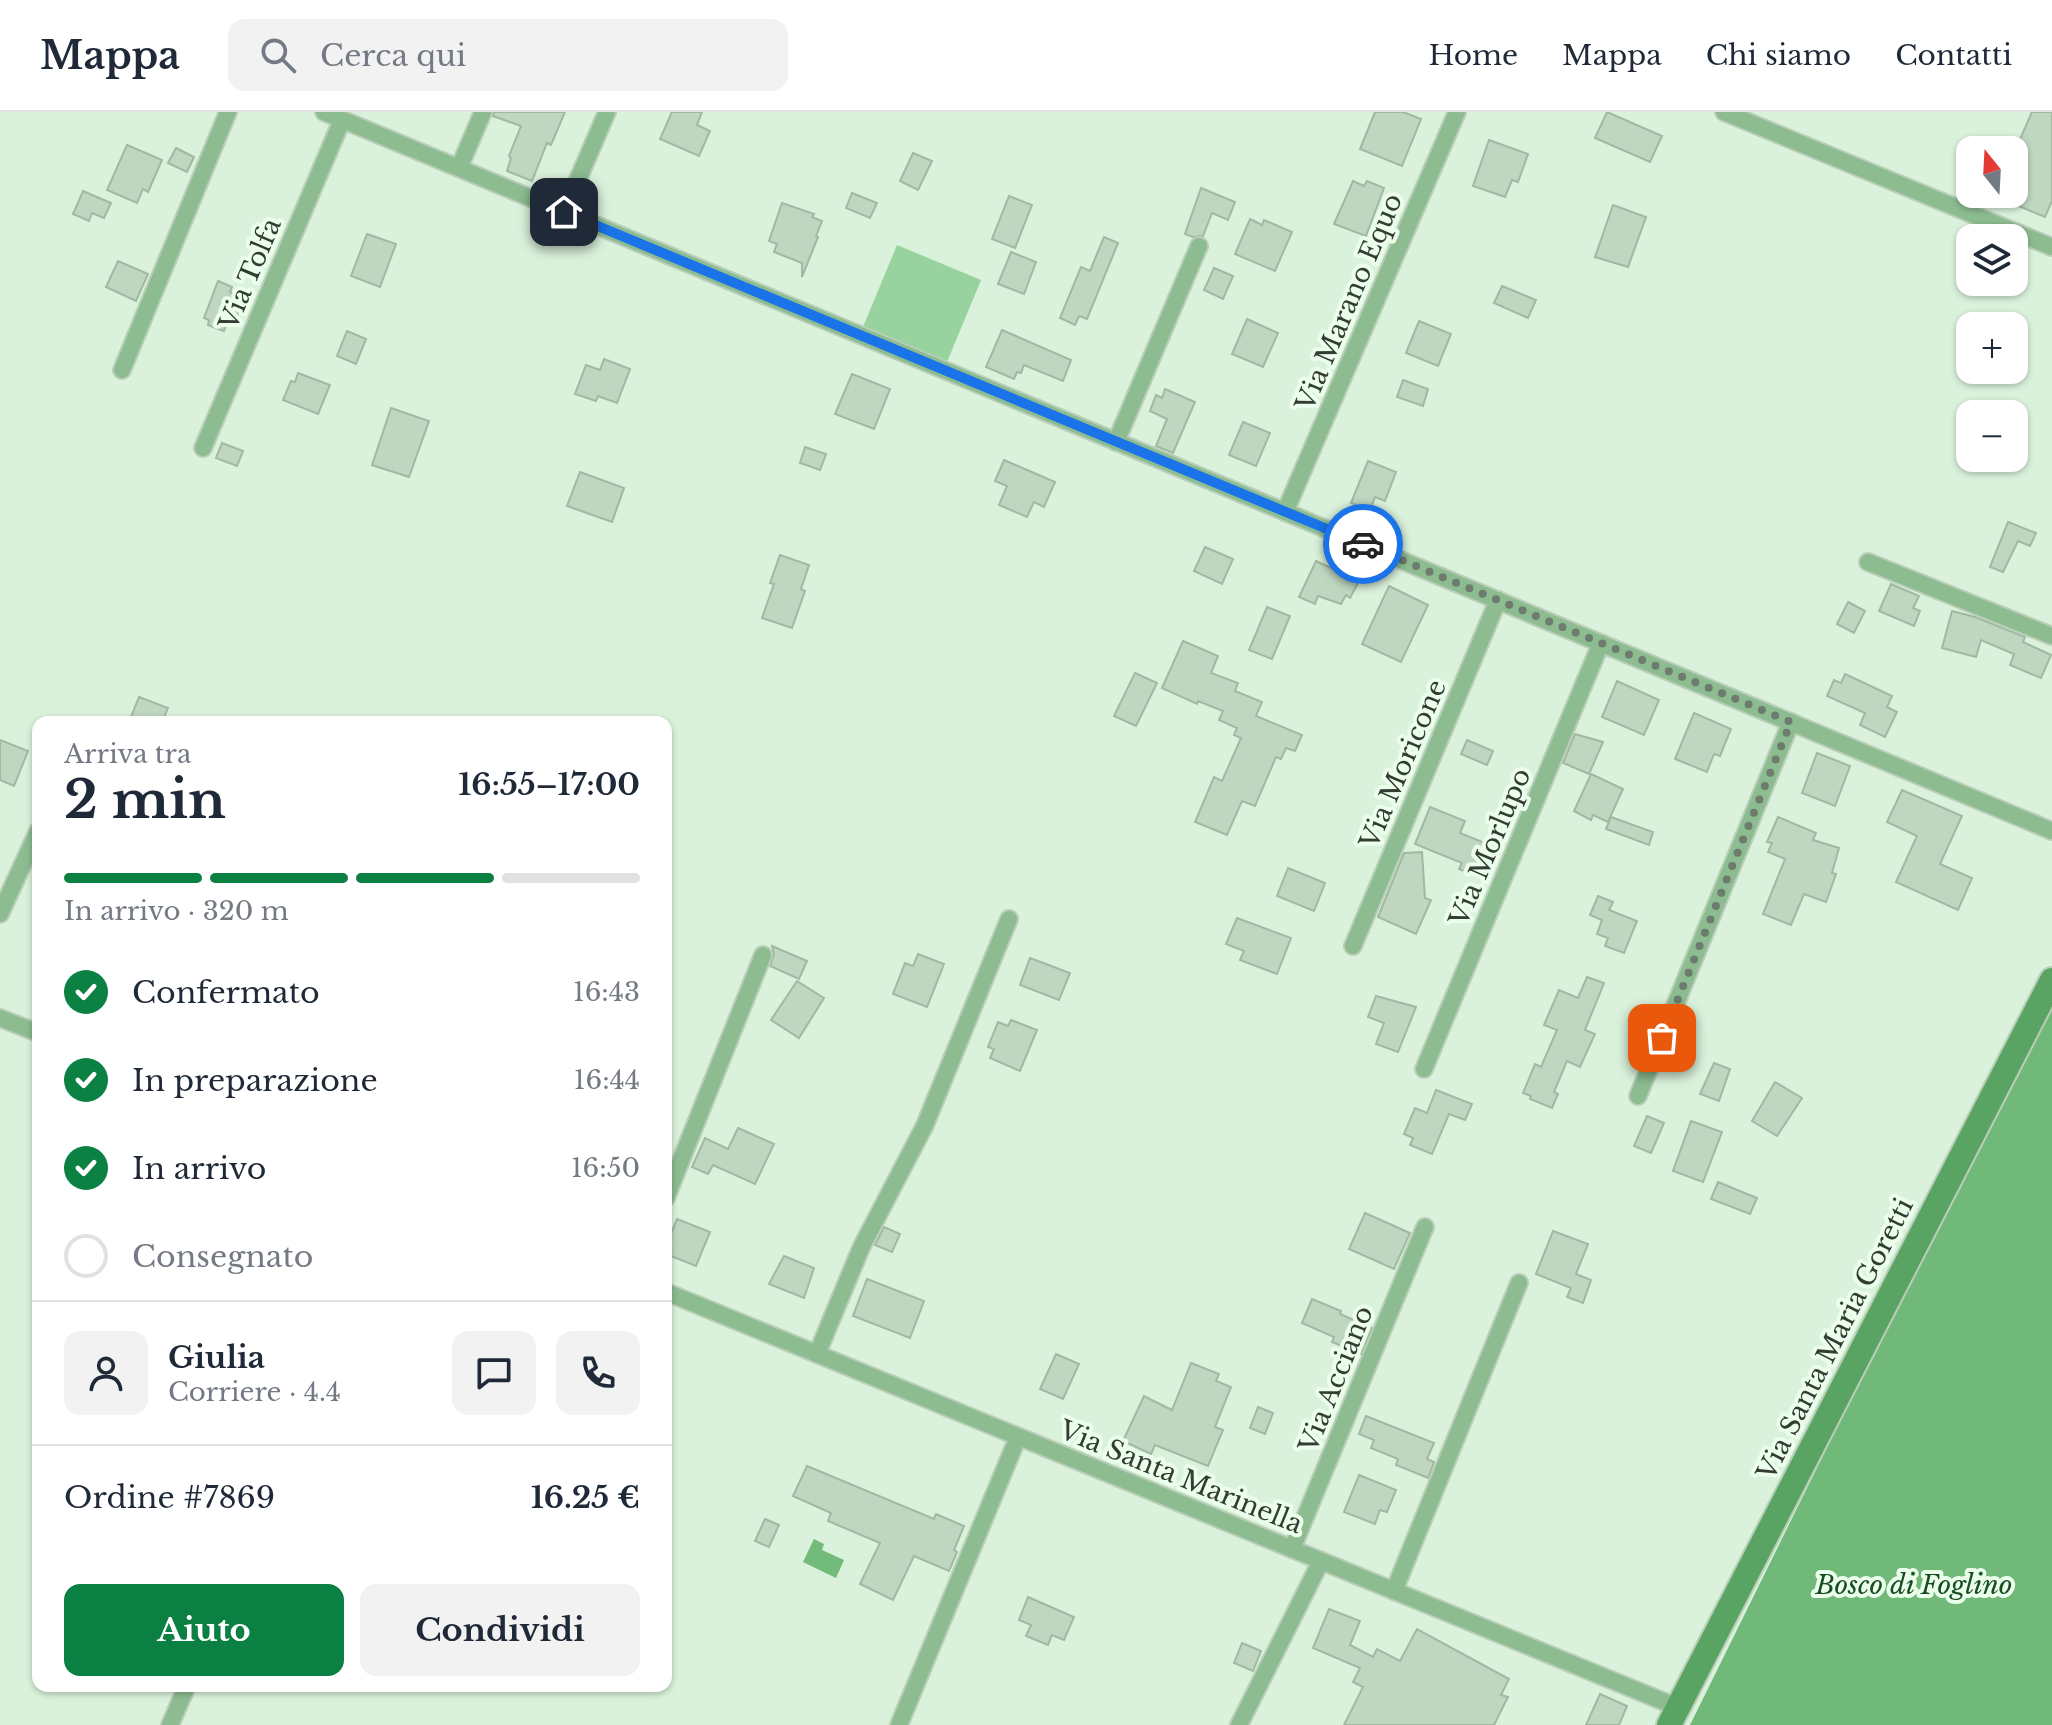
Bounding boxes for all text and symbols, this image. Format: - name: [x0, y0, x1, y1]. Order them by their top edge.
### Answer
- search box: [228, 19, 788, 91]
- text: Mappa: [40, 32, 180, 79]
- icon: search: [256, 33, 300, 77]
- text: Cerca qui: [320, 37, 466, 74]
- text: Home: [1429, 38, 1518, 73]
- text: Mappa: [1562, 38, 1662, 73]
- text: Chi siamo: [1706, 38, 1851, 73]
- text: Contatti: [1895, 38, 2012, 73]
- north arrow: [1956, 136, 2028, 208]
- map controls: [1956, 136, 2028, 472]
- pin: [530, 178, 598, 246]
- street label: Via Marano Equo: [1288, 189, 1409, 416]
- icon: home: [542, 190, 586, 234]
- street label: Via Tolfa: [212, 213, 288, 336]
- button: layers: [1956, 224, 2028, 296]
- button: +: [1956, 312, 2028, 384]
- button: −: [1956, 400, 2028, 472]
- courier: [1323, 504, 1403, 584]
- icon: car: [1341, 522, 1385, 566]
- street label: Via Moricone: [1353, 675, 1453, 854]
- text: Arriva tra: [64, 738, 191, 770]
- street label: Via Morlupo: [1442, 763, 1538, 932]
- text: 16:55–17:00: [458, 766, 640, 803]
- text: 2 min: [64, 768, 226, 832]
- text: In arrivo · 320 m: [64, 895, 289, 927]
- icon: check: [64, 970, 108, 1014]
- text: Confermato: [132, 974, 320, 1011]
- text: 16:43: [573, 976, 640, 1008]
- pin: [1628, 1004, 1696, 1072]
- icon: bag: [1640, 1016, 1684, 1060]
- icon: check: [64, 1058, 108, 1102]
- text: In preparazione: [132, 1062, 378, 1099]
- text: 16:44: [574, 1064, 640, 1096]
- icon: check: [64, 1146, 108, 1190]
- text: In arrivo: [132, 1150, 266, 1187]
- text: 16:50: [571, 1152, 640, 1184]
- street label: Via Santa Maria Goretti: [1749, 1193, 1920, 1486]
- text: Consegnato: [132, 1238, 313, 1275]
- street label: Via Acciano: [1292, 1301, 1380, 1458]
- button: person: [64, 1331, 148, 1415]
- button: chat: [452, 1331, 536, 1415]
- button: phone: [556, 1331, 640, 1415]
- text: Giulia: [168, 1339, 265, 1376]
- text: Corriere · 4.4: [168, 1376, 341, 1408]
- street label: Via Santa Marinella: [1054, 1413, 1308, 1541]
- text: Ordine #7869: [64, 1479, 275, 1516]
- text: 16.25 €: [531, 1479, 640, 1516]
- park label: Bosco di Foglino: [1815, 1569, 2012, 1601]
- button: Aiuto: [64, 1584, 344, 1676]
- button: Condividi: [360, 1584, 640, 1676]

